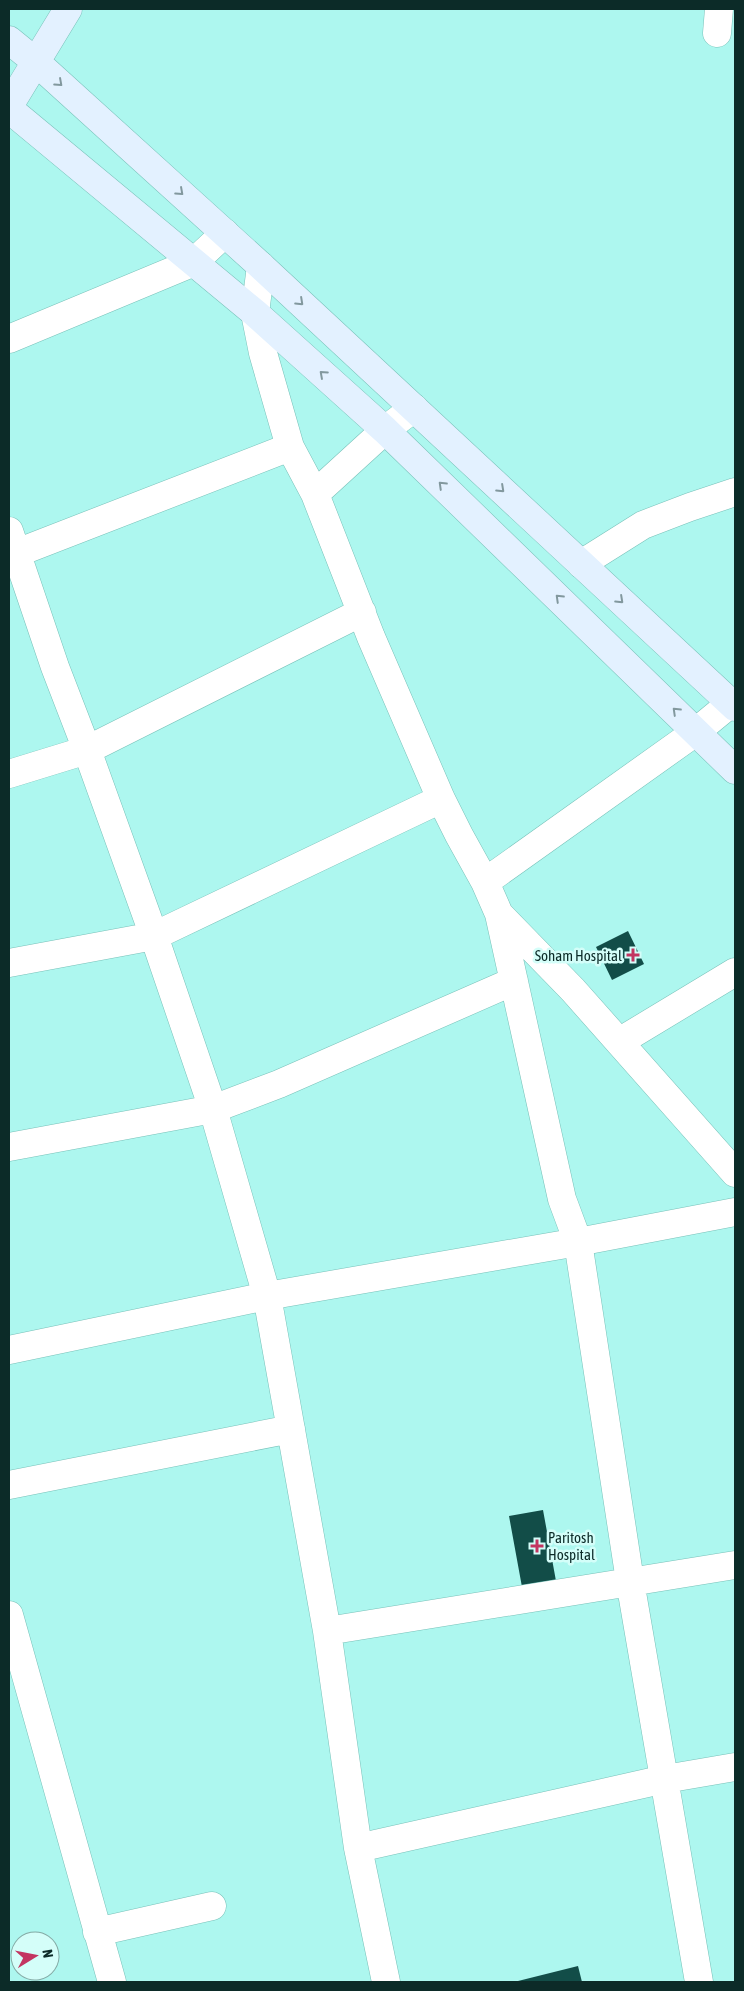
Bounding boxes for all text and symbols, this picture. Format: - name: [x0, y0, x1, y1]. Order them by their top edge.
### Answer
- one-way arrow: [54, 77, 63, 86]
- one-way arrow: [174, 186, 183, 195]
- one-way arrow: [294, 296, 303, 305]
- one-way arrow: [319, 371, 328, 380]
- one-way arrow: [439, 482, 448, 491]
- one-way arrow: [495, 483, 504, 492]
- one-way arrow: [614, 594, 623, 603]
- one-way arrow: [556, 595, 565, 604]
- one-way arrow: [673, 708, 682, 717]
- place label: Soham Hospital: [535, 947, 622, 964]
- marker: Soham Hospital: [626, 948, 640, 962]
- place label: Paritosh Hospital: [548, 1529, 595, 1563]
- marker: Paritosh Hospital: [530, 1539, 544, 1553]
- north arrow: [10, 1931, 60, 1981]
- text: N: [39, 1948, 56, 1959]

